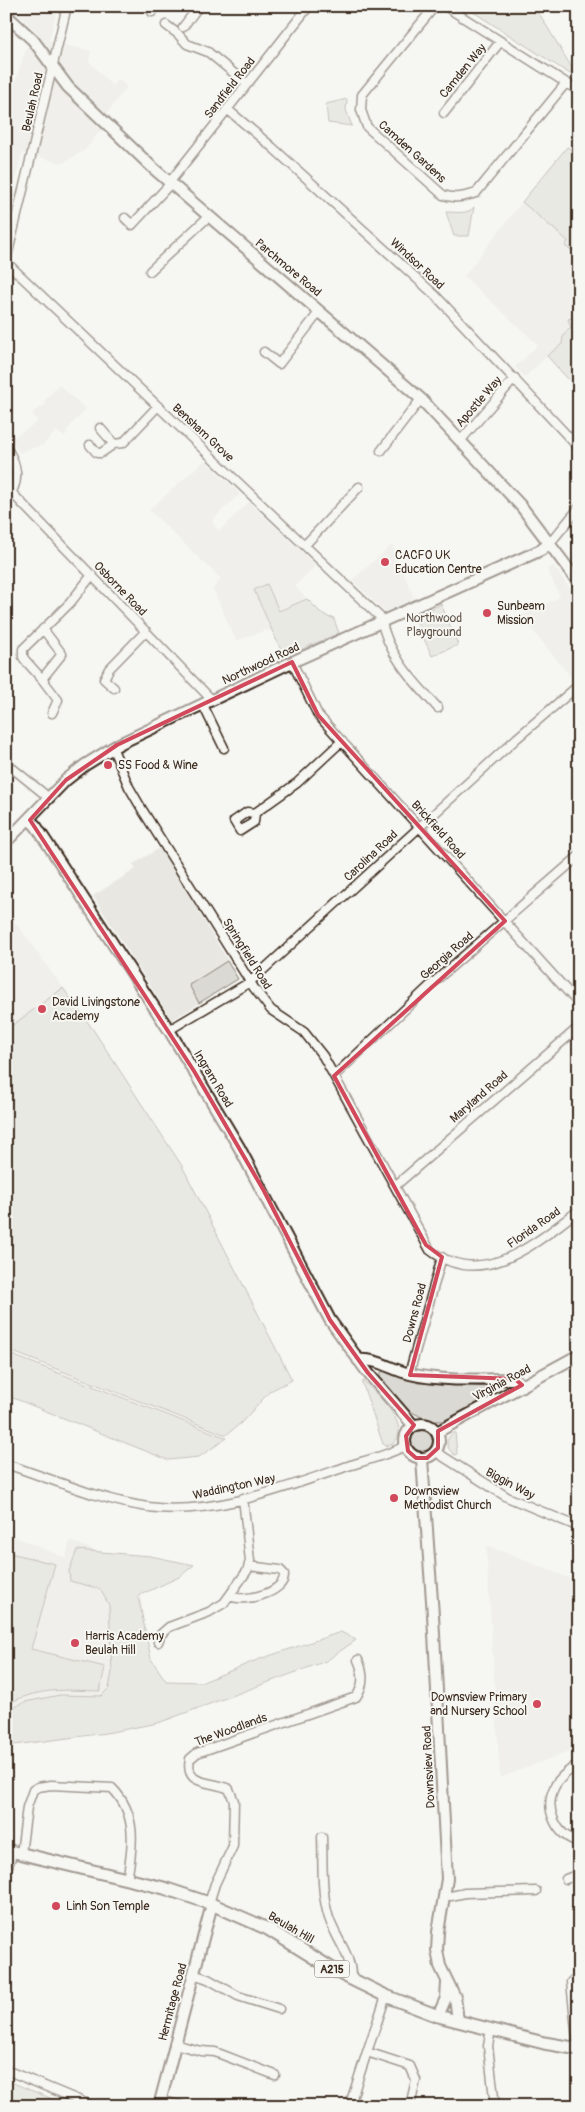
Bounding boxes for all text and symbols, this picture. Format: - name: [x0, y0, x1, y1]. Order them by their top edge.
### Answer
- street label: Camden Way: [437, 41, 489, 101]
- street label: Sandfield Road: [201, 54, 259, 122]
- street label: Beulah Road: [19, 71, 47, 133]
- street label: Camden Gardens: [375, 118, 449, 187]
- street label: Windsor Road: [387, 235, 447, 293]
- street label: Parchmore Road: [252, 236, 324, 300]
- street label: Apostle Way: [453, 374, 505, 430]
- street label: Bensham Grove: [169, 401, 237, 465]
- place label: CACFO UK Education Centre: [395, 548, 482, 577]
- marker: CACFO UK Education Centre: [379, 556, 391, 568]
- street label: Osborne Road: [90, 559, 150, 619]
- place label: Sunbeam Mission: [497, 599, 545, 628]
- marker: Sunbeam Mission: [481, 607, 493, 619]
- park label: Northwood Playground: [406, 611, 462, 640]
- street label: Northwood Road: [220, 639, 302, 688]
- place label: SS Food & Wine: [118, 758, 198, 773]
- marker: SS Food & Wine: [102, 759, 114, 771]
- street label: Brickfield Road: [408, 798, 468, 862]
- street label: Carolina Road: [341, 827, 401, 885]
- street label: Springfield Road: [219, 916, 275, 992]
- street label: Georgia Road: [417, 929, 477, 983]
- place label: David Livingstone Academy: [52, 995, 140, 1024]
- marker: David Livingstone Academy: [36, 1003, 48, 1015]
- street label: Ingram Road: [190, 1048, 236, 1110]
- street label: Maryland Road: [447, 1068, 511, 1126]
- street label: Florida Road: [504, 1204, 564, 1252]
- street label: Downs Road: [400, 1281, 430, 1345]
- street label: Virginia Road: [470, 1361, 534, 1405]
- street label: Biggin Way: [483, 1465, 537, 1503]
- street label: Waddington Way: [191, 1471, 277, 1503]
- place label: Downsview Methodist Church: [404, 1484, 492, 1513]
- marker: Downsview Methodist Church: [388, 1492, 400, 1504]
- place label: Harris Academy Beulah Hill: [85, 1629, 164, 1658]
- marker: Harris Academy Beulah Hill: [69, 1637, 81, 1649]
- place label: Downsview Primary and Nursery School: [430, 1690, 527, 1719]
- marker: Downsview Primary and Nursery School: [531, 1698, 543, 1710]
- street label: The Woodlands: [193, 1710, 270, 1750]
- street label: Downsview Road: [419, 1725, 439, 1809]
- place label: Linh Son Temple: [66, 1899, 149, 1914]
- marker: Linh Son Temple: [50, 1900, 62, 1912]
- street label: Beulah Hill: [265, 1909, 317, 1947]
- road number: A215: [314, 1960, 350, 1978]
- street label: Hermitage Road: [155, 1961, 191, 2043]

